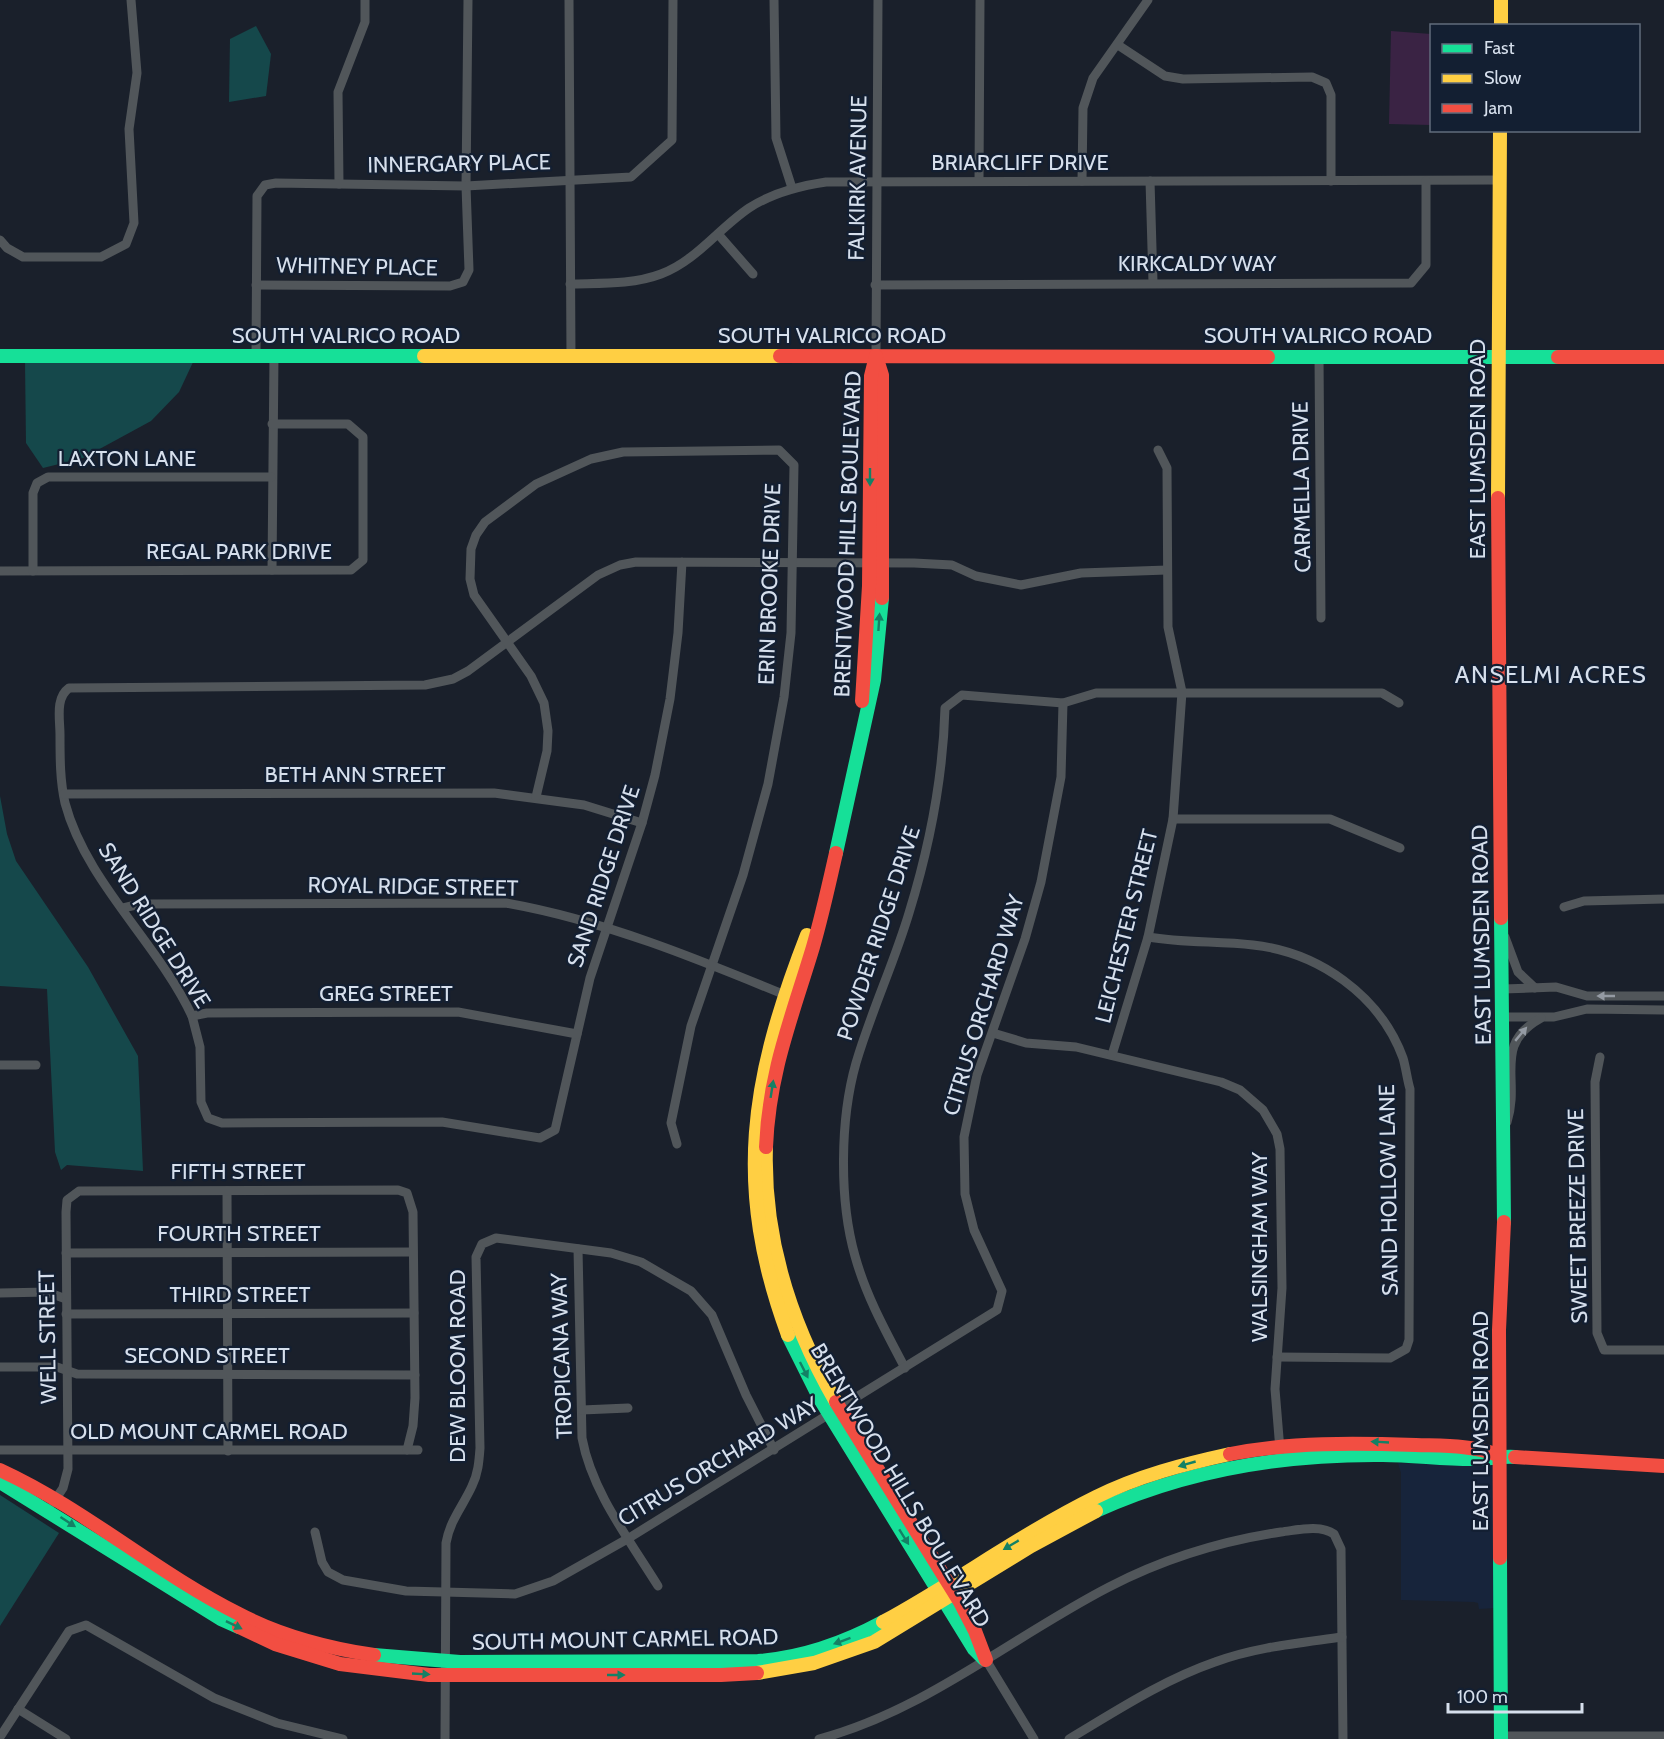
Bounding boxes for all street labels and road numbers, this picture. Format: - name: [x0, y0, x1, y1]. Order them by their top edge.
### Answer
- street label: FALKIRK AVENUE: [843, 95, 872, 261]
- street label: INNERGARY PLACE: [367, 148, 551, 179]
- street label: BRIARCLIFF DRIVE: [931, 149, 1109, 176]
- street label: KIRKCALDY WAY: [1118, 250, 1277, 277]
- street label: WHITNEY PLACE: [276, 252, 438, 281]
- street label: SOUTH VALRICO ROAD: [232, 322, 460, 349]
- street label: SOUTH VALRICO ROAD: [718, 322, 946, 349]
- street label: SOUTH VALRICO ROAD: [1204, 322, 1432, 349]
- street label: EAST LUMSDEN ROAD: [1464, 339, 1491, 559]
- street label: BRENTWOOD HILLS BOULEVARD: [828, 370, 867, 698]
- street label: CARMELLA DRIVE: [1287, 401, 1316, 573]
- street label: LAXTON LANE: [58, 445, 196, 472]
- street label: ERIN BROOKE DRIVE: [752, 483, 787, 685]
- street label: REGAL PARK DRIVE: [146, 538, 332, 565]
- street label: BETH ANN STREET: [265, 761, 446, 788]
- street label: SAND RIDGE DRIVE: [561, 782, 646, 971]
- street label: POWDER RIDGE DRIVE: [831, 823, 926, 1044]
- street label: EAST LUMSDEN ROAD: [1466, 825, 1497, 1045]
- street label: LEICHESTER STREET: [1089, 826, 1164, 1026]
- street label: SAND RIDGE DRIVE: [93, 838, 216, 1013]
- street label: ROYAL RIDGE STREET: [307, 871, 519, 902]
- street label: CITRUS ORCHARD WAY: [937, 891, 1030, 1119]
- street label: GREG STREET: [319, 980, 453, 1007]
- street label: SAND HOLLOW LANE: [1373, 1084, 1404, 1296]
- street label: SWEET BREEZE DRIVE: [1562, 1108, 1593, 1324]
- street label: WALSINGHAM WAY: [1246, 1152, 1273, 1342]
- street label: FIFTH STREET: [171, 1158, 306, 1185]
- street label: FOURTH STREET: [157, 1220, 321, 1247]
- street label: DEW BLOOM ROAD: [444, 1269, 471, 1463]
- street label: WELL STREET: [33, 1270, 62, 1404]
- street label: TROPICANA WAY: [545, 1272, 578, 1439]
- street label: THIRD STREET: [169, 1281, 311, 1308]
- street label: EAST LUMSDEN ROAD: [1467, 1311, 1494, 1531]
- street label: BRENTWOOD HILLS BOULEVARD: [805, 1338, 996, 1632]
- street label: SECOND STREET: [124, 1342, 290, 1369]
- street label: CITRUS ORCHARD WAY: [613, 1390, 824, 1532]
- street label: OLD MOUNT CARMEL ROAD: [70, 1418, 348, 1445]
- street label: SOUTH MOUNT CARMEL ROAD: [472, 1623, 778, 1656]

